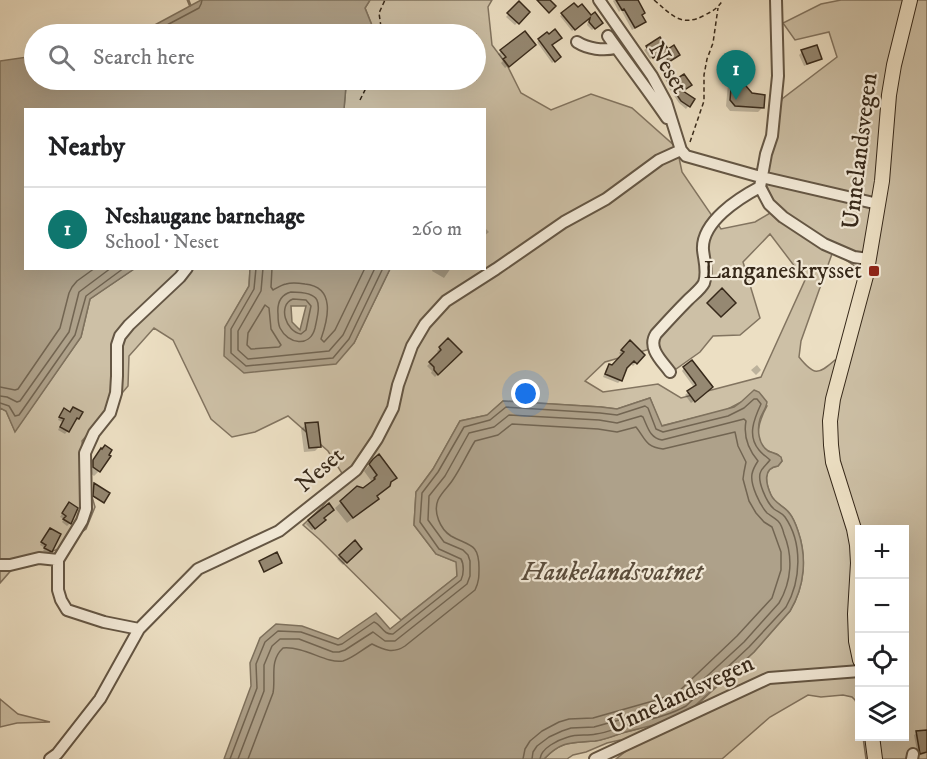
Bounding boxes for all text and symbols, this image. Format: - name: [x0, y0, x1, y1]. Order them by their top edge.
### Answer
- search box: [24, 24, 486, 90]
- street label: Neset: [641, 37, 695, 100]
- icon: search: [45, 41, 78, 74]
- text: Search here: [93, 44, 195, 71]
- pin: 1: [716, 51, 756, 100]
- street label: Unnelandsvegen: [836, 71, 885, 231]
- text: Nearby: [48, 131, 125, 164]
- text: Neshaugane barnehage: [105, 203, 305, 230]
- text: 1: [64, 217, 71, 242]
- text: 260 m: [412, 217, 462, 242]
- text: School · Neset: [105, 230, 219, 255]
- place label: Langaneskrysset: [704, 256, 862, 286]
- marker: Langaneskrysset: [867, 264, 881, 278]
- your location: [511, 379, 540, 408]
- street label: Neset: [289, 440, 351, 499]
- map controls: [855, 525, 909, 741]
- button: +: [855, 525, 909, 579]
- water label: Haukelandsvatnet: [520, 556, 705, 589]
- button: −: [855, 579, 909, 633]
- button: locate: [855, 633, 909, 687]
- street label: Unnelandsvegen: [603, 648, 759, 742]
- button: layers: [855, 687, 909, 741]

